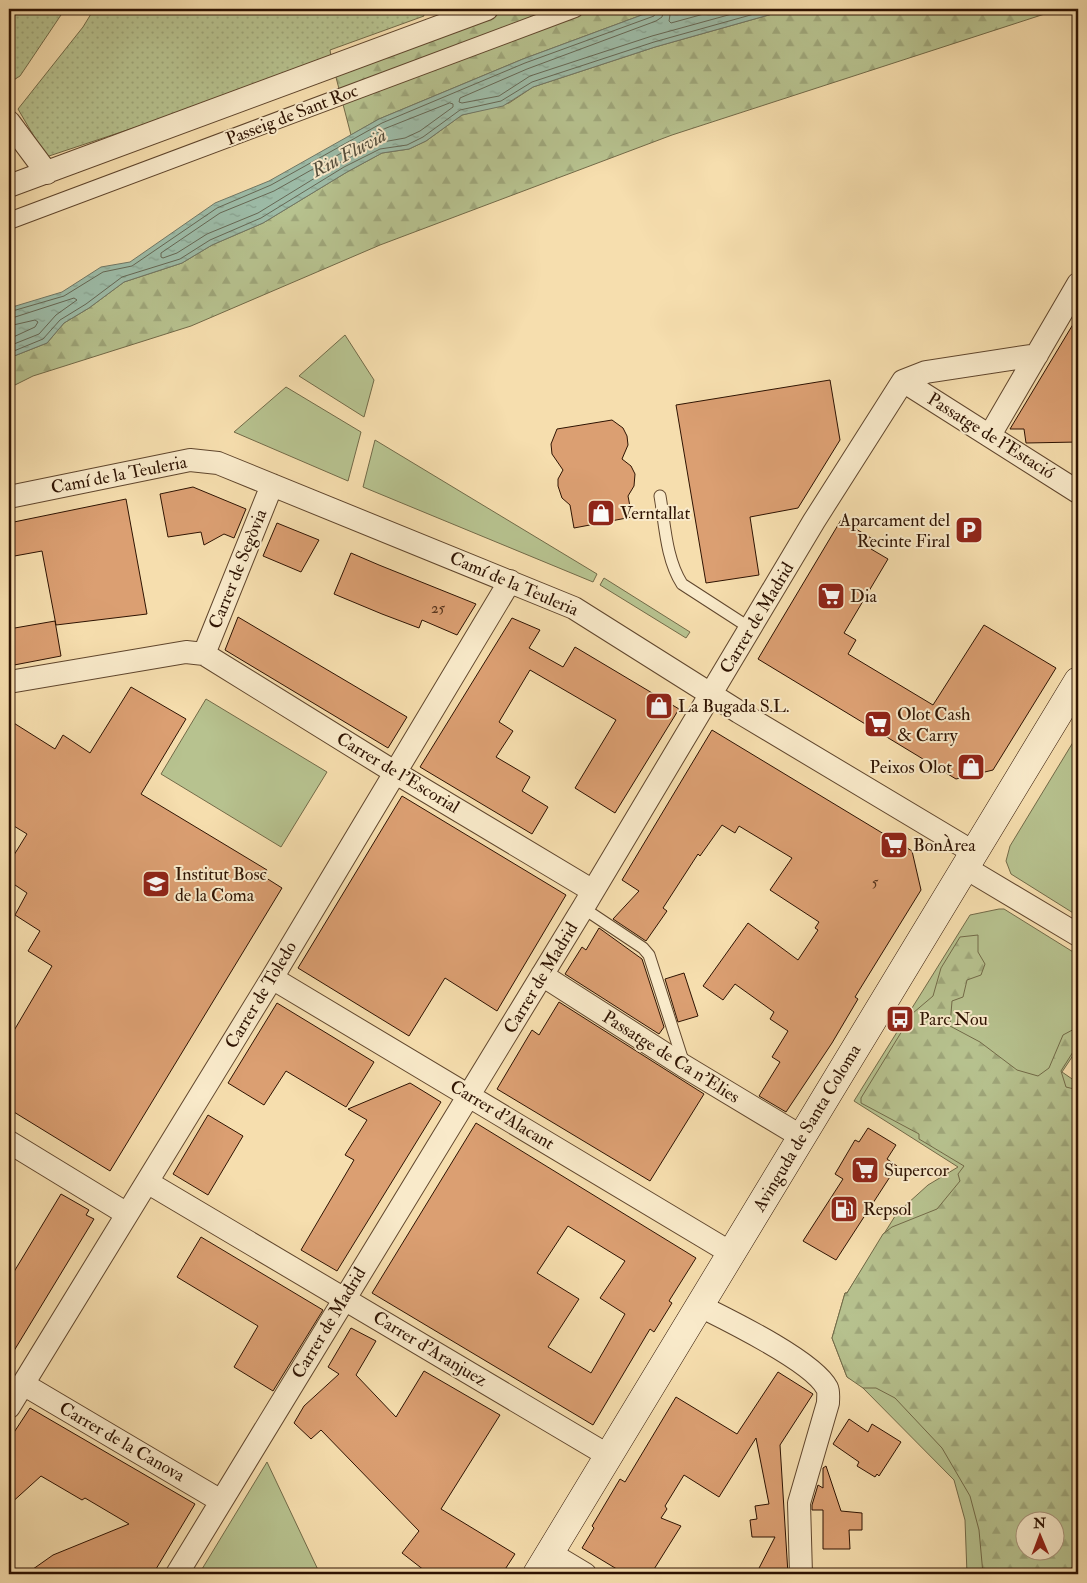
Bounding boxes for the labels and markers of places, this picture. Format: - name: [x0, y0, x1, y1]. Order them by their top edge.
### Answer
- shop icon: Verntallat: [586, 498, 616, 528]
- place label: Verntallat: [620, 502, 691, 525]
- place label: Aparcament del Recinte Firal: [839, 509, 950, 553]
- parking icon: Aparcament del Recinte Firal: [954, 515, 984, 545]
- supermarket icon: Dia: [816, 581, 846, 611]
- place label: Dia: [850, 585, 877, 608]
- shop icon: La Bugada S.L.: [644, 691, 674, 721]
- place label: La Bugada S.L.: [678, 695, 790, 718]
- place label: Olot Cash & Carry: [897, 703, 971, 747]
- supermarket icon: Olot Cash & Carry: [863, 709, 893, 739]
- shop icon: Peixos Olot: [956, 752, 986, 782]
- place label: Peixos Olot: [870, 756, 952, 779]
- supermarket icon: BonÀrea: [879, 830, 909, 860]
- place label: BonÀrea: [913, 834, 976, 857]
- place label: Institut Bosc de la Coma: [175, 863, 267, 907]
- school or university icon: Institut Bosc de la Coma: [141, 869, 171, 899]
- bus stop icon: Parc Nou: [885, 1004, 915, 1034]
- place label: Parc Nou: [919, 1008, 988, 1031]
- supermarket icon: Supercor: [850, 1155, 880, 1185]
- place label: Supercor: [884, 1159, 949, 1182]
- fuel station icon: Repsol: [829, 1194, 859, 1224]
- place label: Repsol: [863, 1198, 912, 1221]

